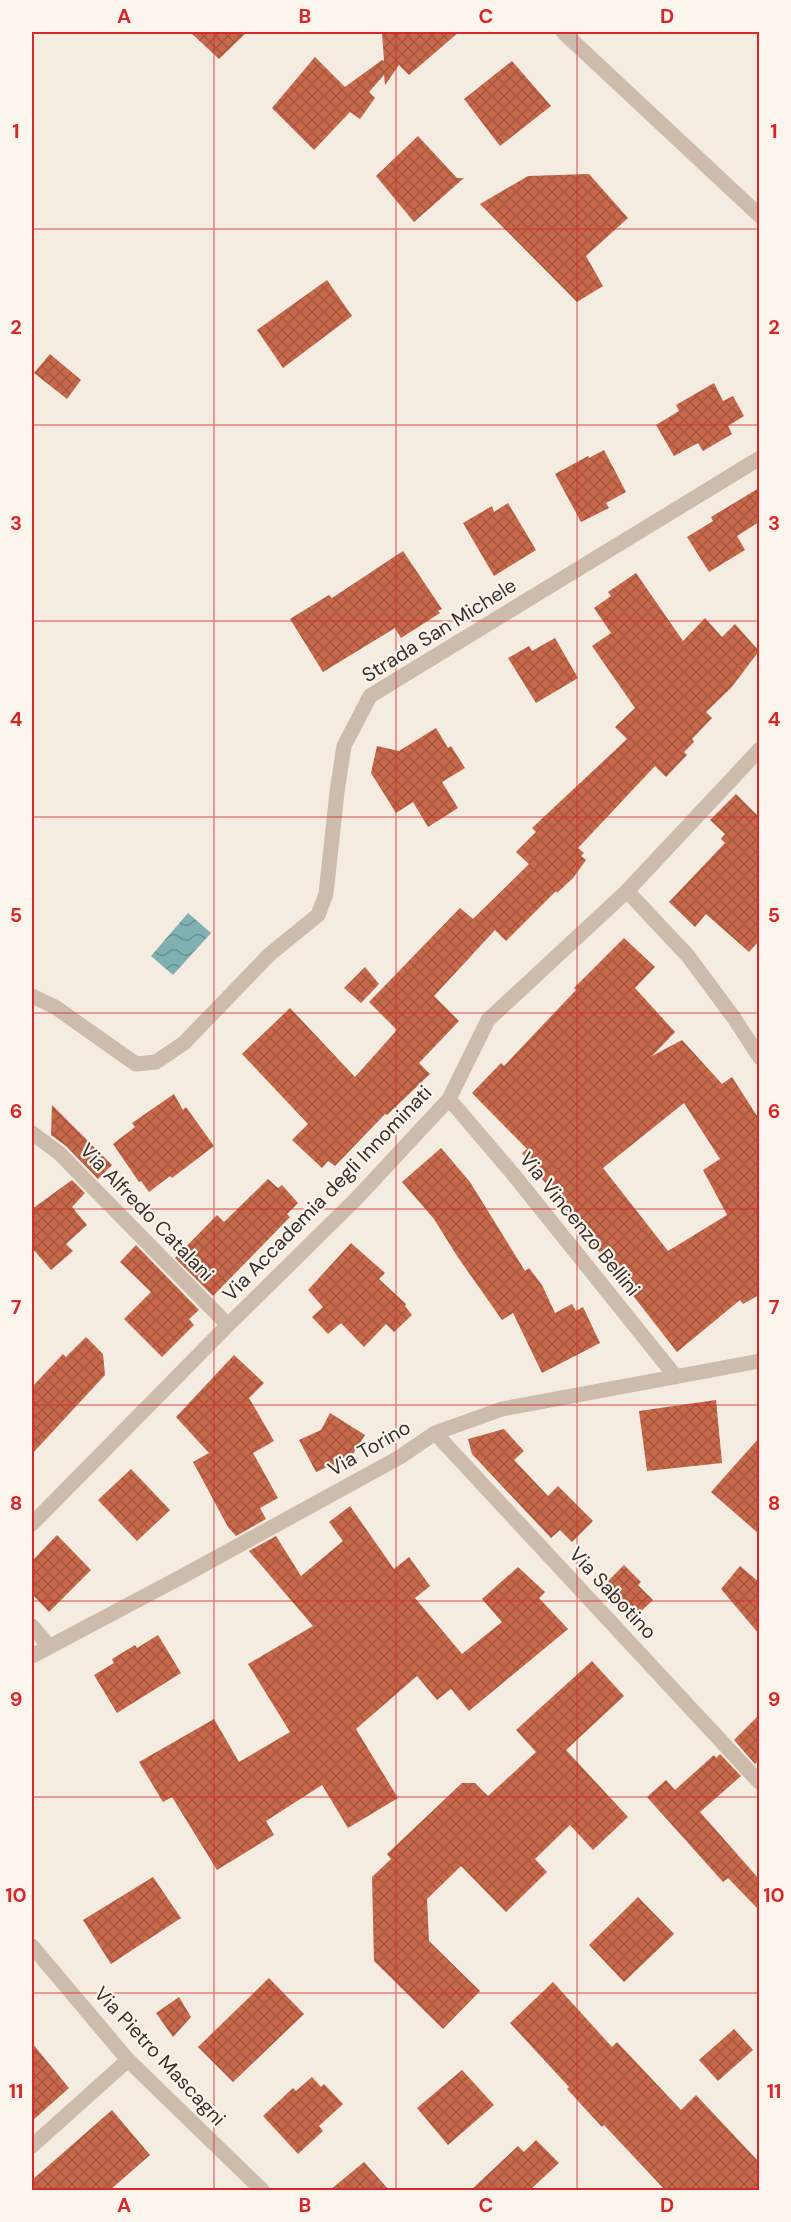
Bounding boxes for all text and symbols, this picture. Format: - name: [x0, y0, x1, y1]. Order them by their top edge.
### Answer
- text: A: [117, 3, 131, 29]
- text: B: [299, 3, 311, 29]
- text: C: [479, 3, 493, 29]
- text: D: [660, 3, 674, 29]
- text: 1: [12, 118, 20, 144]
- text: 1: [770, 118, 778, 144]
- text: 2: [10, 314, 22, 340]
- text: 2: [768, 314, 780, 340]
- text: 3: [10, 510, 22, 536]
- text: 3: [768, 510, 780, 536]
- street label: Strada San Michele: [357, 572, 521, 688]
- text: 4: [10, 706, 23, 732]
- text: 4: [768, 706, 781, 732]
- text: 5: [10, 902, 22, 928]
- text: 5: [768, 902, 780, 928]
- street label: Via Accademia degli Innominati: [217, 1080, 437, 1306]
- text: 6: [10, 1098, 22, 1124]
- text: 6: [768, 1098, 780, 1124]
- street label: Via Alfredo Catalani: [74, 1137, 220, 1287]
- street label: Via Vincenzo Bellini: [514, 1147, 646, 1301]
- text: 7: [11, 1294, 22, 1320]
- text: 7: [769, 1294, 780, 1320]
- street label: Via Torino: [323, 1414, 415, 1482]
- text: 8: [10, 1490, 22, 1516]
- text: 8: [768, 1490, 780, 1516]
- street label: Via Sabotino: [564, 1541, 662, 1645]
- text: 9: [10, 1686, 22, 1712]
- text: 9: [768, 1686, 780, 1712]
- text: 10: [5, 1882, 27, 1908]
- text: 10: [763, 1882, 785, 1908]
- street label: Via Pietro Mascagni: [89, 1981, 231, 2131]
- text: 11: [9, 2078, 23, 2104]
- text: 11: [767, 2078, 781, 2104]
- text: A: [117, 2192, 131, 2218]
- text: B: [299, 2192, 311, 2218]
- text: C: [479, 2192, 493, 2218]
- text: D: [660, 2192, 674, 2218]

